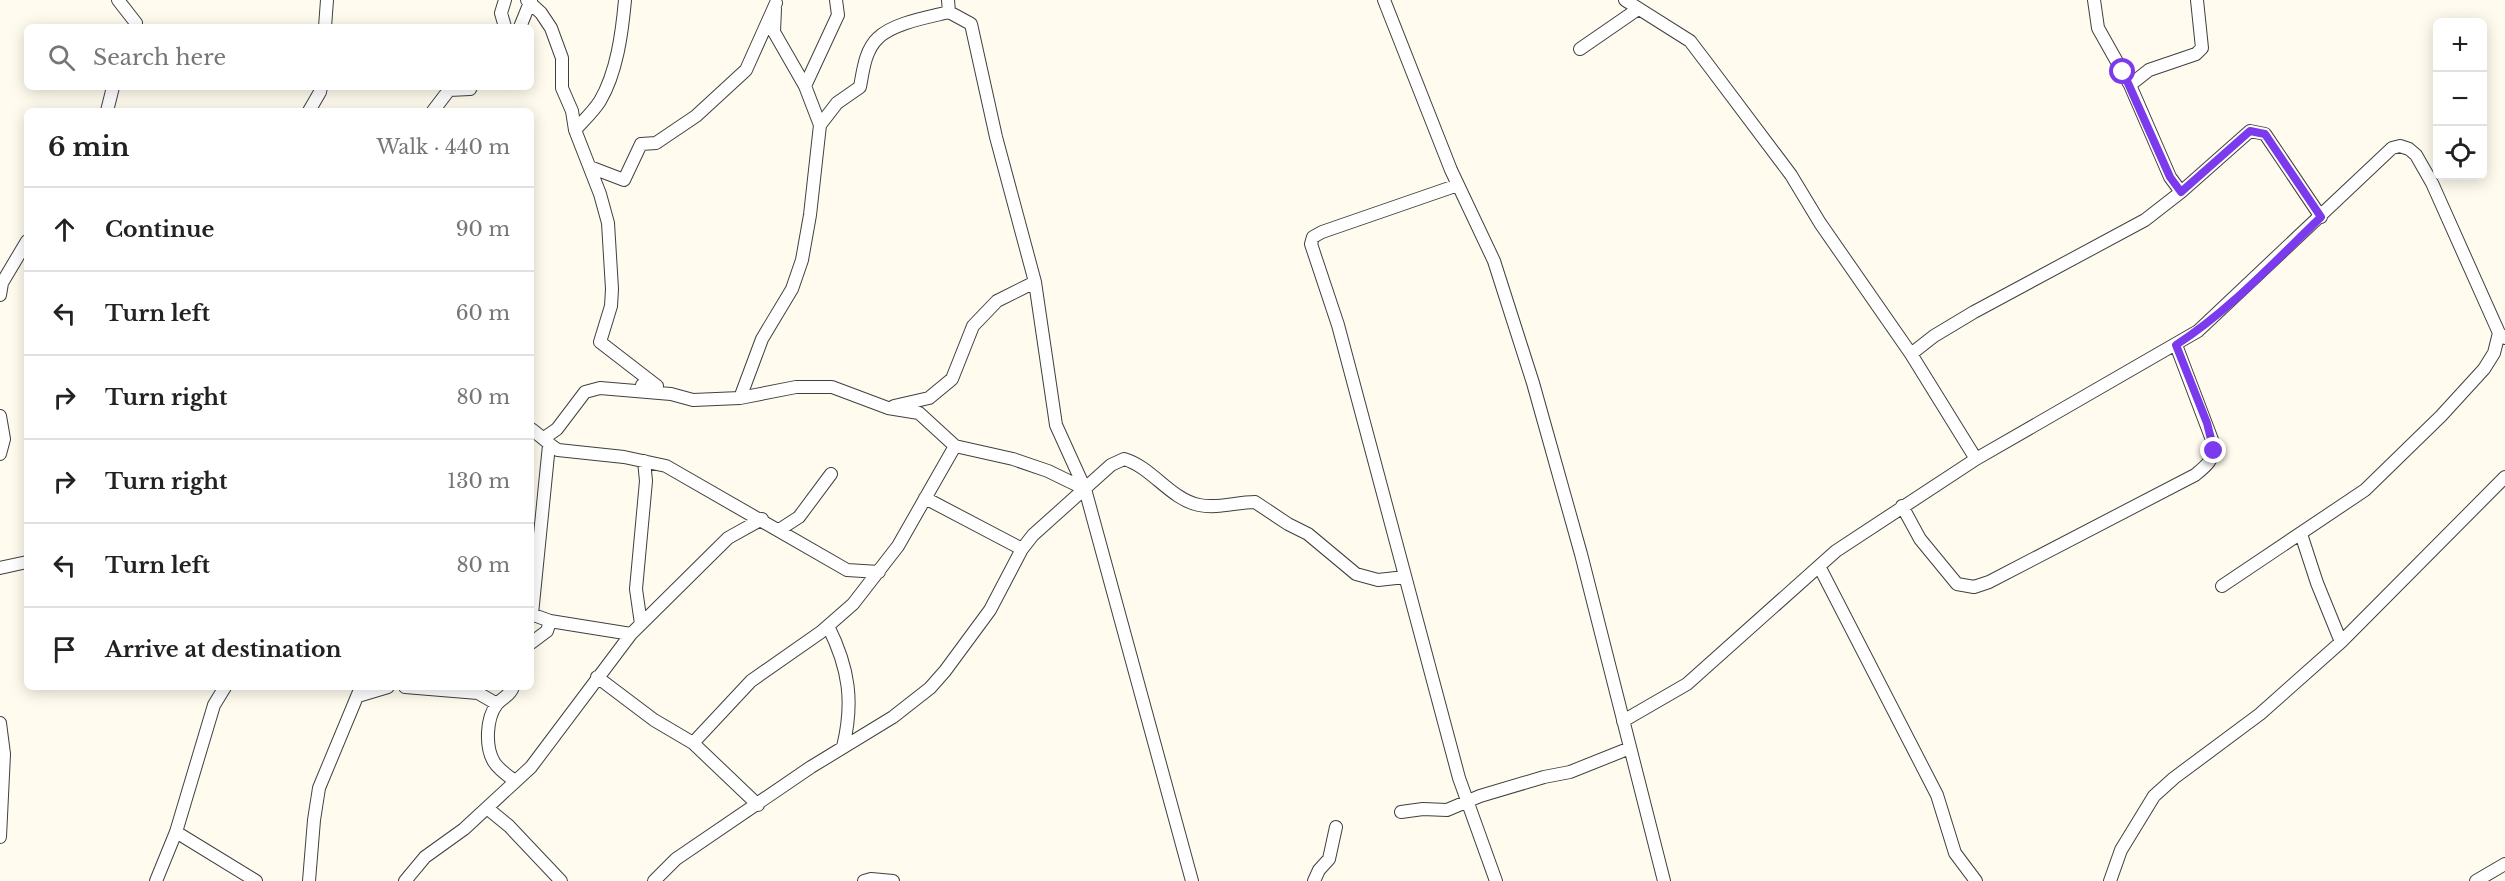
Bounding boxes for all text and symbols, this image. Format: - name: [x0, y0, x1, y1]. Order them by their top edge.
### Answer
- map controls: [2433, 18, 2487, 180]
- button: +: [2433, 18, 2487, 72]
- search box: [24, 24, 534, 90]
- icon: search: [45, 41, 78, 74]
- text: Search here: [93, 44, 226, 71]
- route start: [2109, 58, 2135, 84]
- button: −: [2433, 72, 2487, 126]
- button: locate: [2433, 126, 2487, 180]
- text: 6 min: [48, 131, 129, 163]
- text: Walk · 440 m: [377, 135, 510, 159]
- icon: ahead: [48, 213, 81, 246]
- text: Continue: [105, 216, 214, 243]
- text: 90 m: [456, 217, 510, 241]
- icon: left: [48, 297, 81, 330]
- text: Turn left: [105, 300, 210, 327]
- text: 60 m: [456, 301, 510, 325]
- icon: right: [48, 381, 81, 414]
- text: Turn right: [105, 384, 227, 411]
- text: 80 m: [456, 385, 510, 409]
- route end: [2200, 437, 2226, 463]
- icon: right: [48, 465, 81, 498]
- text: Turn right: [105, 468, 227, 495]
- text: 130 m: [447, 469, 510, 493]
- icon: left: [48, 549, 81, 582]
- text: Turn left: [105, 552, 210, 579]
- text: 80 m: [456, 553, 510, 577]
- icon: arrive: [48, 633, 81, 666]
- text: Arrive at destination: [105, 636, 342, 663]

